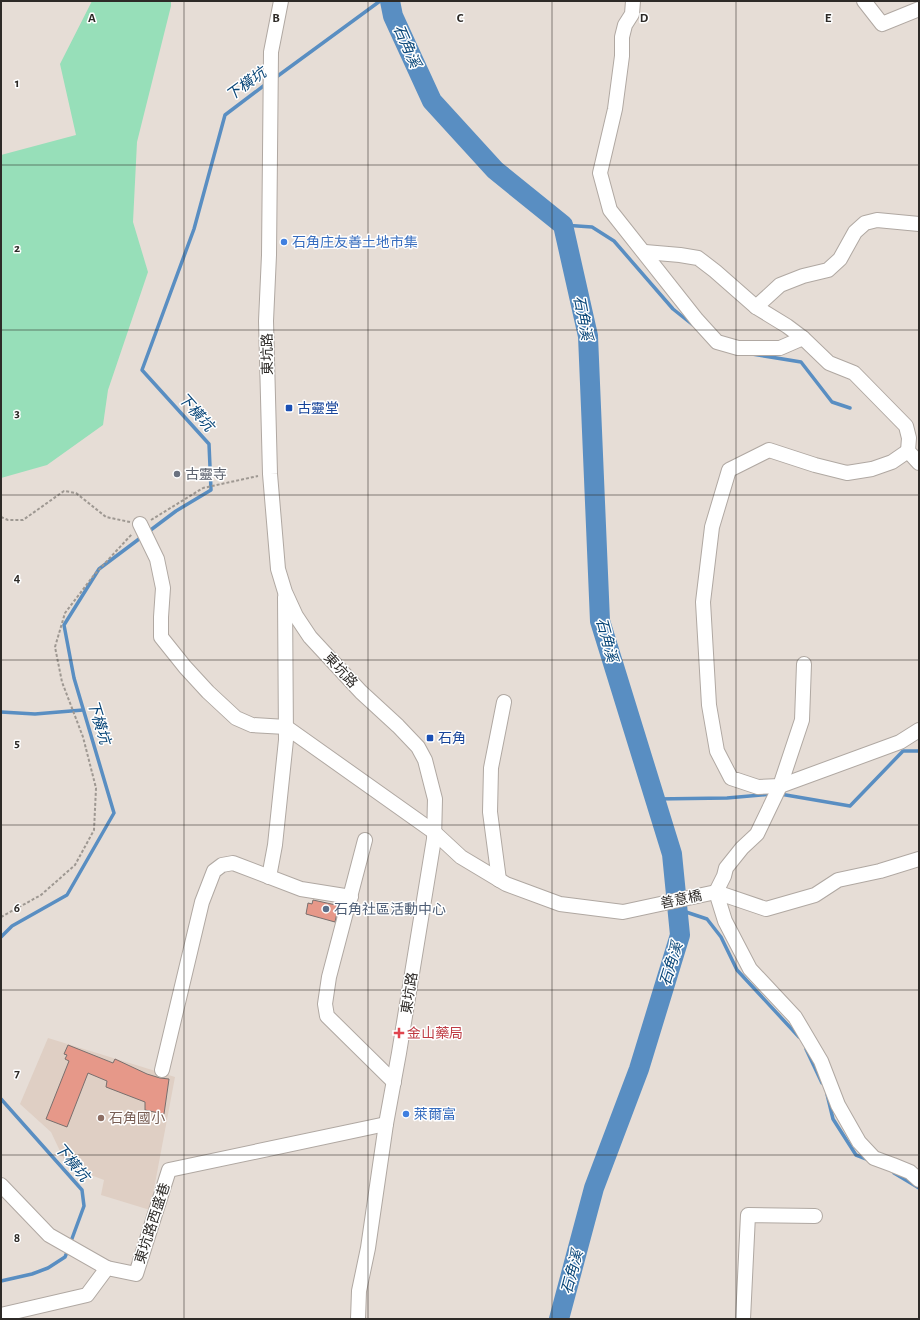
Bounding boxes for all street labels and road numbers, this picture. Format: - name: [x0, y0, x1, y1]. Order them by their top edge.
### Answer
- street label: 東坑路: [259, 333, 275, 375]
- street label: 東坑路: [321, 649, 361, 691]
- street label: 善意橋: [659, 887, 703, 911]
- street label: 東坑路: [398, 971, 420, 1015]
- street label: 東坑路西盛巷: [131, 1181, 173, 1265]

